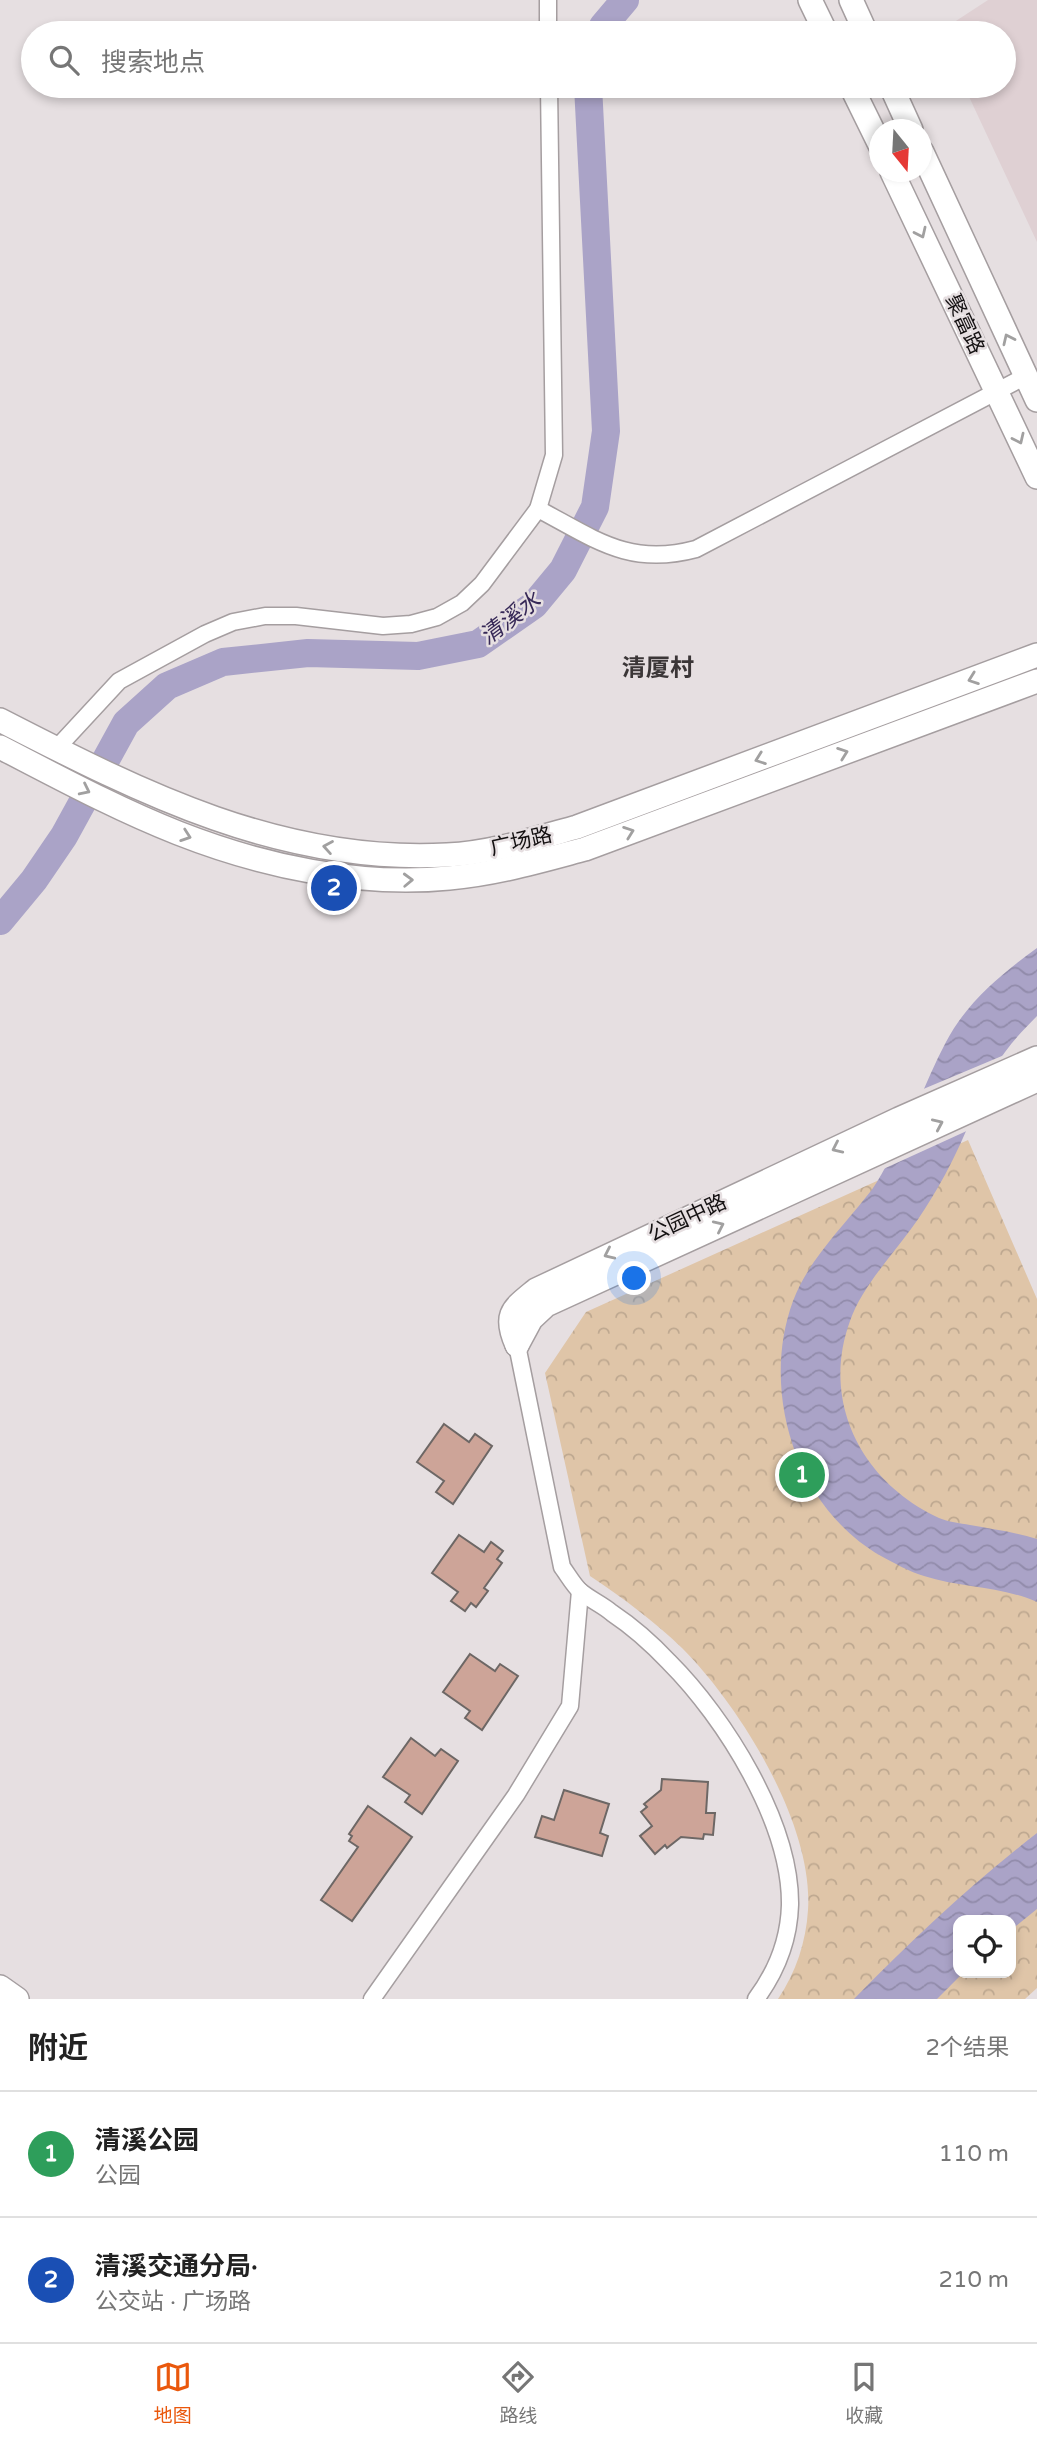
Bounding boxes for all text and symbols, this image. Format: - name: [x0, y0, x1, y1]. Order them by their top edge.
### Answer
- search box: [21, 21, 1016, 98]
- icon: search: [45, 41, 83, 79]
- text: 搜索地点: [101, 47, 205, 78]
- north arrow: [869, 119, 932, 182]
- one-way arrow: [913, 226, 927, 238]
- street label: 聚富路: [940, 290, 989, 358]
- one-way arrow: [1002, 333, 1016, 346]
- one-way arrow: [1011, 432, 1025, 444]
- water label: 清溪水: [475, 586, 547, 651]
- district label: 清厦村: [622, 654, 694, 683]
- one-way arrow: [968, 671, 980, 685]
- one-way arrow: [836, 747, 848, 761]
- one-way arrow: [754, 751, 766, 765]
- one-way arrow: [78, 781, 90, 795]
- street label: 广场路: [488, 822, 555, 861]
- one-way arrow: [623, 827, 635, 841]
- one-way arrow: [180, 828, 192, 842]
- one-way arrow: [322, 841, 334, 856]
- pin: 2: [311, 862, 357, 914]
- one-way arrow: [403, 872, 414, 887]
- one-way arrow: [931, 1119, 943, 1133]
- one-way arrow: [832, 1140, 844, 1154]
- street label: 公园中路: [644, 1189, 731, 1248]
- one-way arrow: [712, 1220, 724, 1234]
- one-way arrow: [604, 1246, 616, 1260]
- your location: [617, 1261, 651, 1295]
- pin: 1: [779, 1449, 825, 1501]
- map controls: [953, 1915, 1016, 1978]
- button: locate: [953, 1915, 1016, 1978]
- text: 附近: [28, 2030, 88, 2067]
- text: 2个结果: [926, 2034, 1009, 2062]
- text: 清溪公园: [95, 2125, 199, 2156]
- text: 1: [44, 2140, 58, 2168]
- text: 110 m: [939, 2140, 1009, 2168]
- text: 公园: [95, 2162, 141, 2190]
- text: 清溪交通分局·: [95, 2251, 258, 2282]
- text: 2: [44, 2266, 58, 2294]
- text: 210 m: [939, 2266, 1009, 2294]
- text: 公交站 · 广场路: [95, 2288, 251, 2316]
- tab: 地图: [154, 2358, 192, 2427]
- tab: 路线: [499, 2358, 537, 2427]
- tab: 收藏: [845, 2358, 883, 2427]

